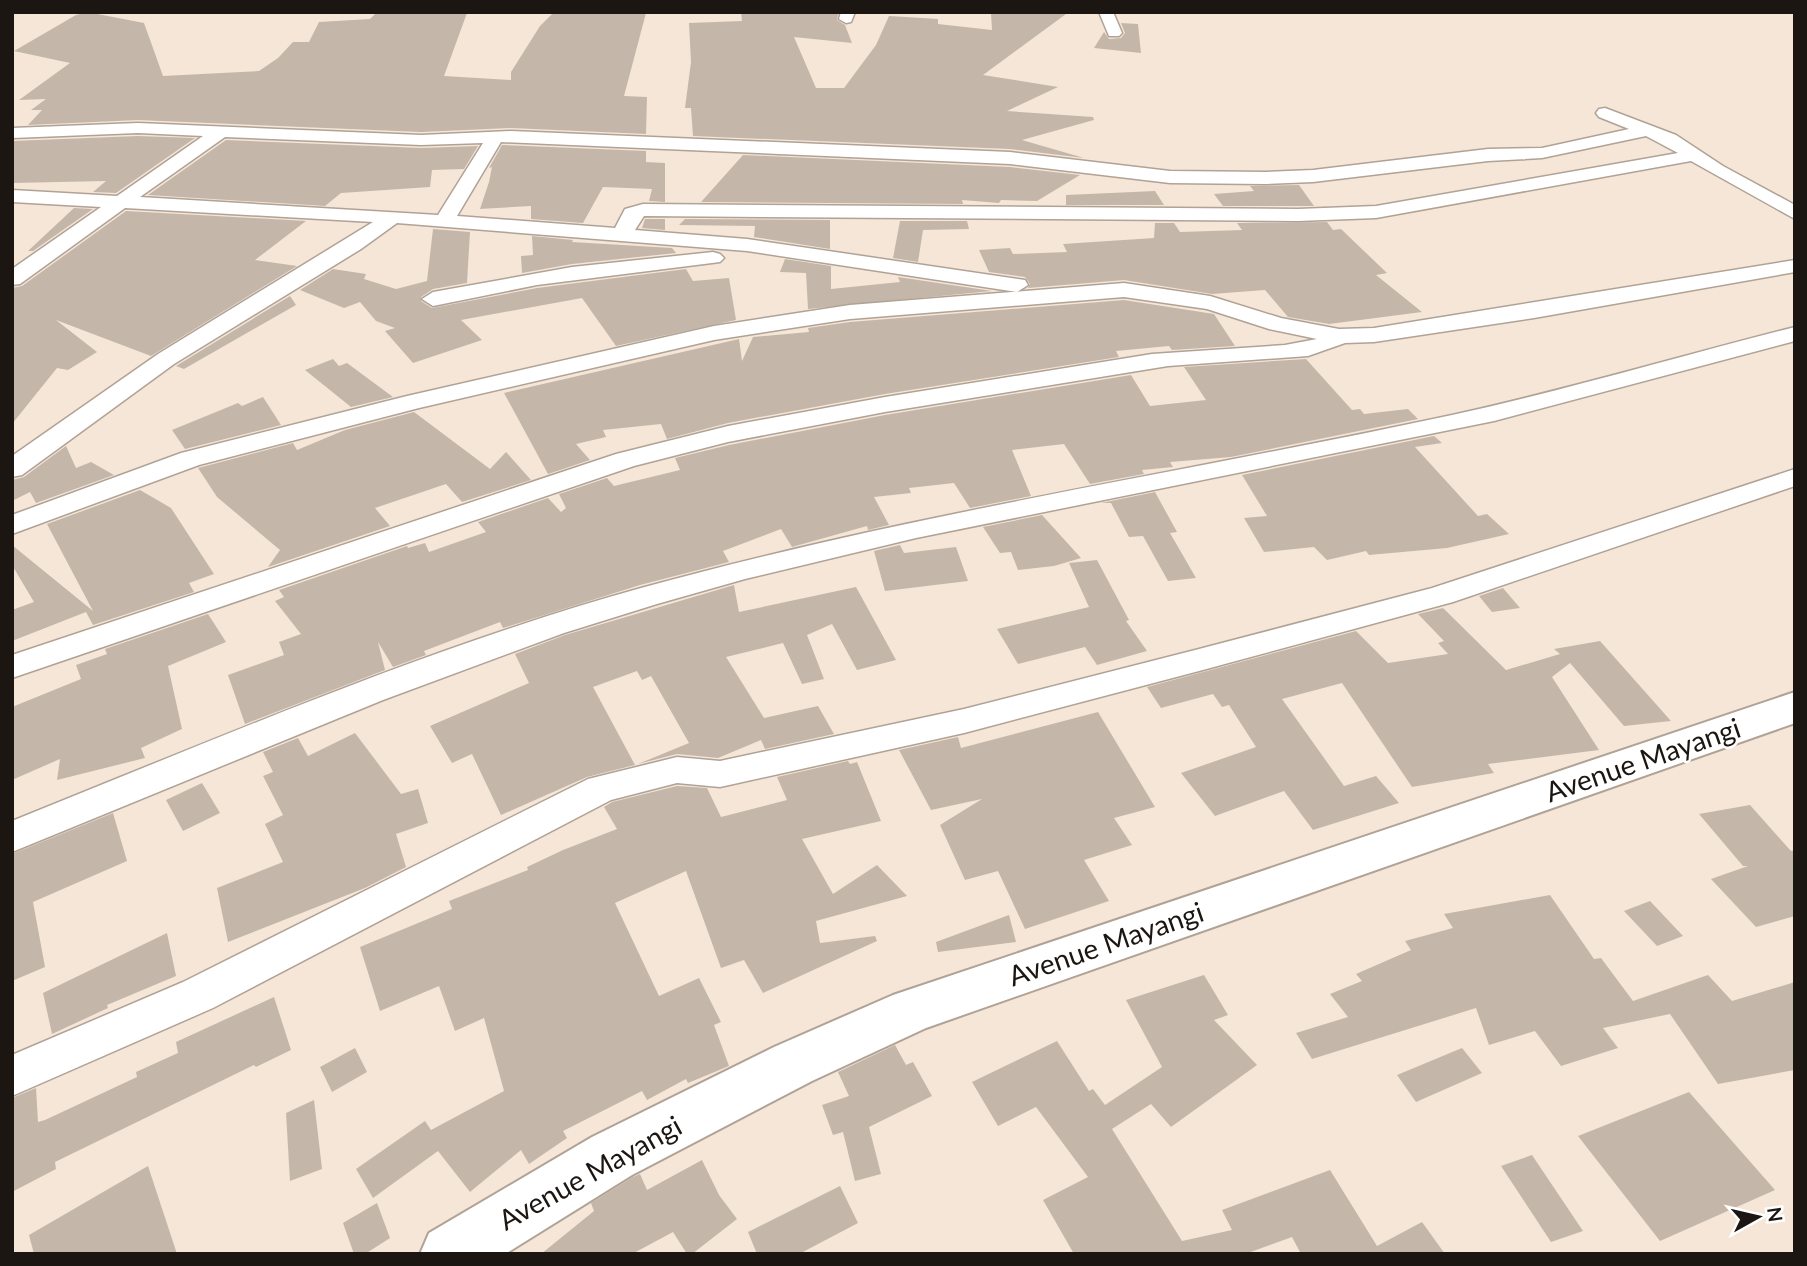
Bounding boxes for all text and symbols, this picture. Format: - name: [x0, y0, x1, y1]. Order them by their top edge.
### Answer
- street label: Avenue Mayangi: [1541, 710, 1745, 808]
- street label: Avenue Mayangi: [1004, 894, 1208, 992]
- street label: Avenue Mayangi: [492, 1108, 687, 1236]
- north arrow: [1723, 1182, 1793, 1252]
- text: N: [1763, 1206, 1788, 1223]

